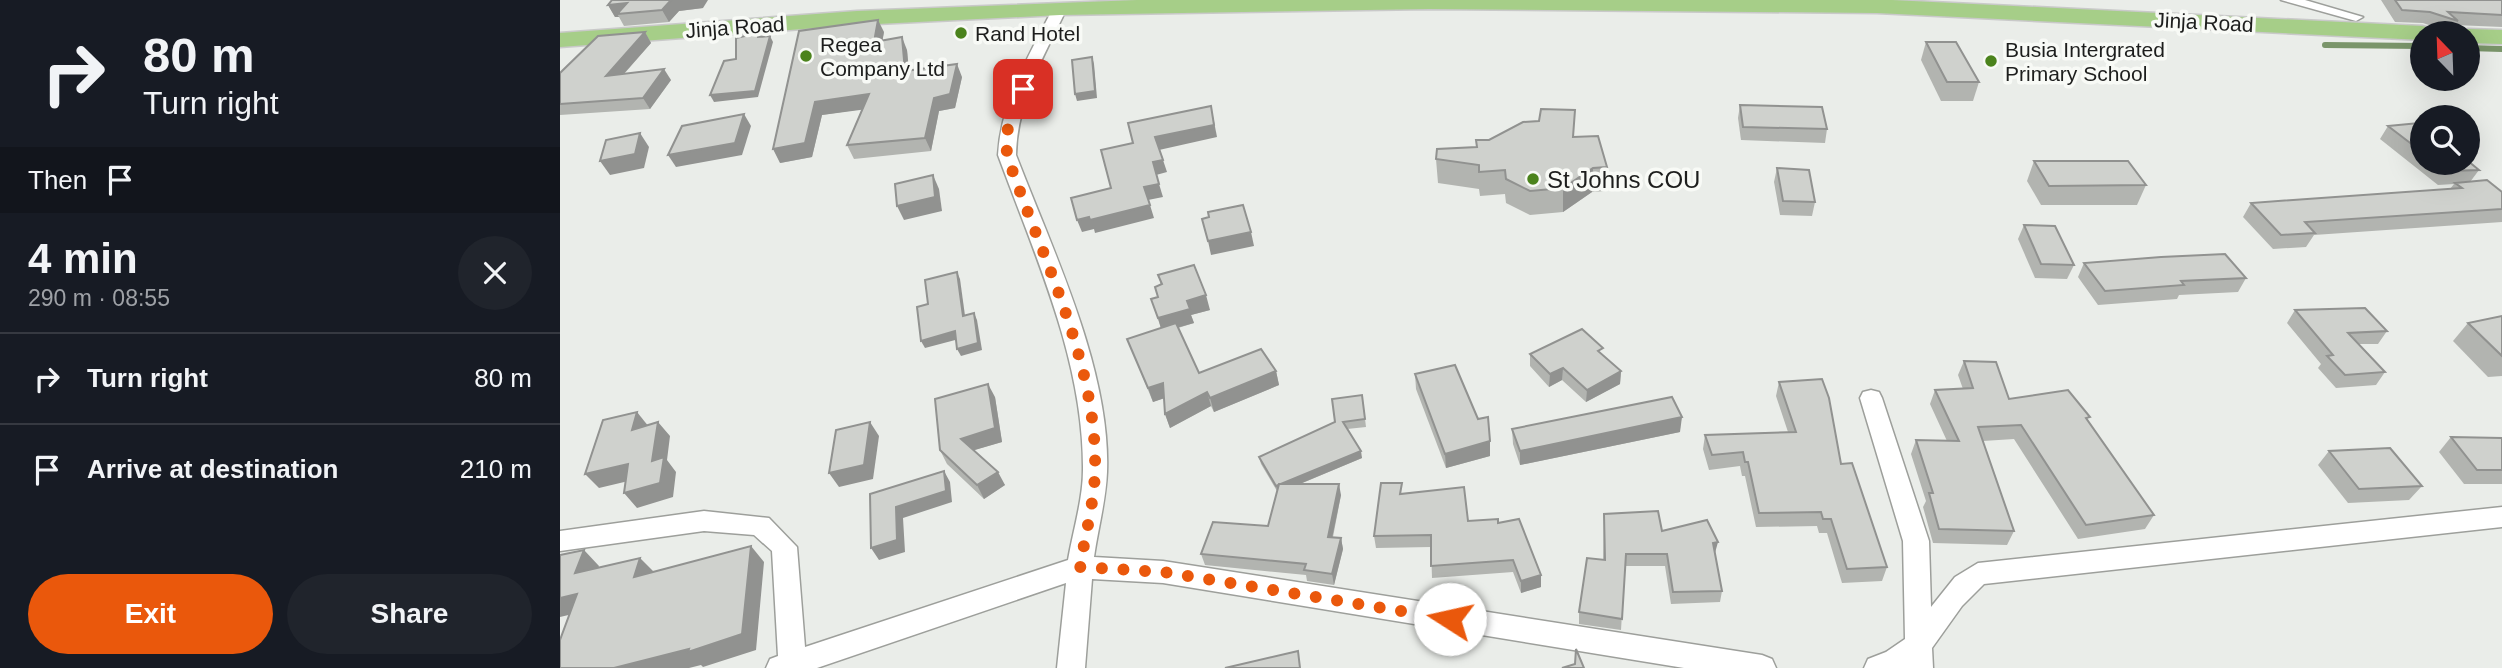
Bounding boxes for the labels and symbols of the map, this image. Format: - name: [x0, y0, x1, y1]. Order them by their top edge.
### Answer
- street label: Jinja Road: [2154, 8, 2254, 36]
- street label: Jinja Road: [685, 12, 785, 42]
- north arrow: [2410, 21, 2480, 91]
- place label: Rand Hotel: [975, 22, 1080, 45]
- marker: Rand Hotel: [953, 25, 969, 41]
- place label: Regea Company Ltd: [820, 33, 945, 80]
- place label: Busia Intergrated Primary School: [2005, 38, 2165, 85]
- marker: Regea Company Ltd: [798, 48, 814, 64]
- marker: Busia Intergrated Primary School: [1983, 53, 1999, 69]
- pin: [993, 59, 1053, 119]
- place label: St Johns COU: [1547, 166, 1700, 193]
- marker: St Johns COU: [1525, 171, 1541, 187]
- position arrow: [1413, 582, 1487, 656]

